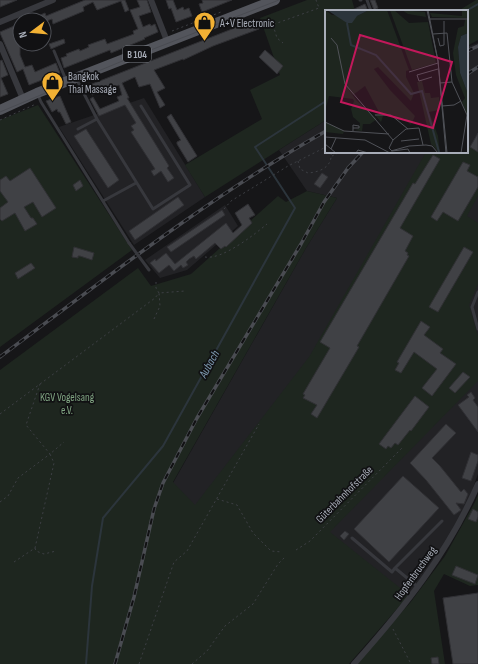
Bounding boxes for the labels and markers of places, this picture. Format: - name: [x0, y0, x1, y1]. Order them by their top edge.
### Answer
- shop icon: A+V Electronic: [192, 10, 218, 43]
- place label: A+V Electronic: [219, 17, 274, 30]
- shop icon: Bangkok Thai Massage: [40, 69, 66, 102]
- place label: Bangkok Thai Massage: [68, 70, 117, 96]

